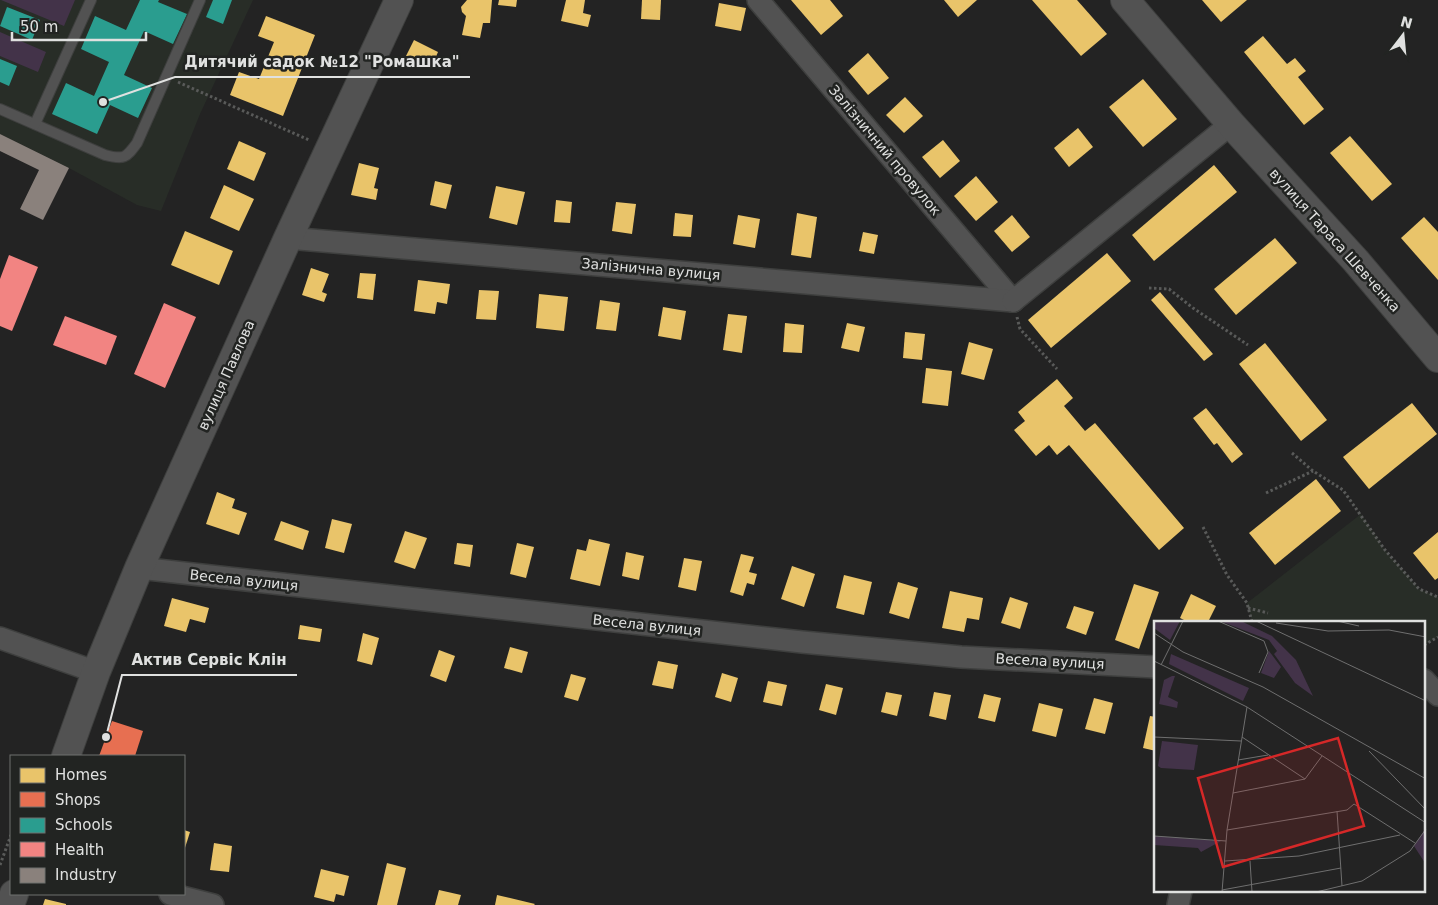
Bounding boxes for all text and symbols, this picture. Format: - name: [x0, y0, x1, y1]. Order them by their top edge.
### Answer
- scale bar: [12, 10, 146, 42]
- north arrow: [1378, 10, 1428, 60]
- text: N: [1399, 13, 1414, 32]
- text: 50 m: [20, 18, 58, 36]
- callout: Дитячий садок №12 "Ромашка": [175, 47, 470, 77]
- text: Дитячий садок №12 "Ромашка": [184, 53, 460, 71]
- street label: Залізничний провулок: [826, 82, 944, 218]
- street label: вулиця Тараса Шевченка: [1266, 165, 1404, 315]
- street label: Залізнична вулиця: [581, 255, 721, 283]
- street label: вулиця Павлова: [195, 318, 257, 432]
- street label: Весела вулиця: [189, 566, 299, 594]
- street label: Весела вулиця: [592, 611, 702, 639]
- inset map: [1154, 621, 1426, 892]
- callout: Актив Сервiс Клiн: [122, 645, 297, 675]
- street label: Весела вулиця: [995, 650, 1105, 672]
- text: Актив Сервiс Клiн: [131, 651, 287, 669]
- legend: [10, 755, 185, 895]
- text: Homes: [55, 766, 107, 784]
- text: Shops: [55, 791, 101, 809]
- text: Schools: [55, 816, 113, 834]
- text: Health: [55, 841, 104, 859]
- text: Industry: [55, 866, 117, 884]

